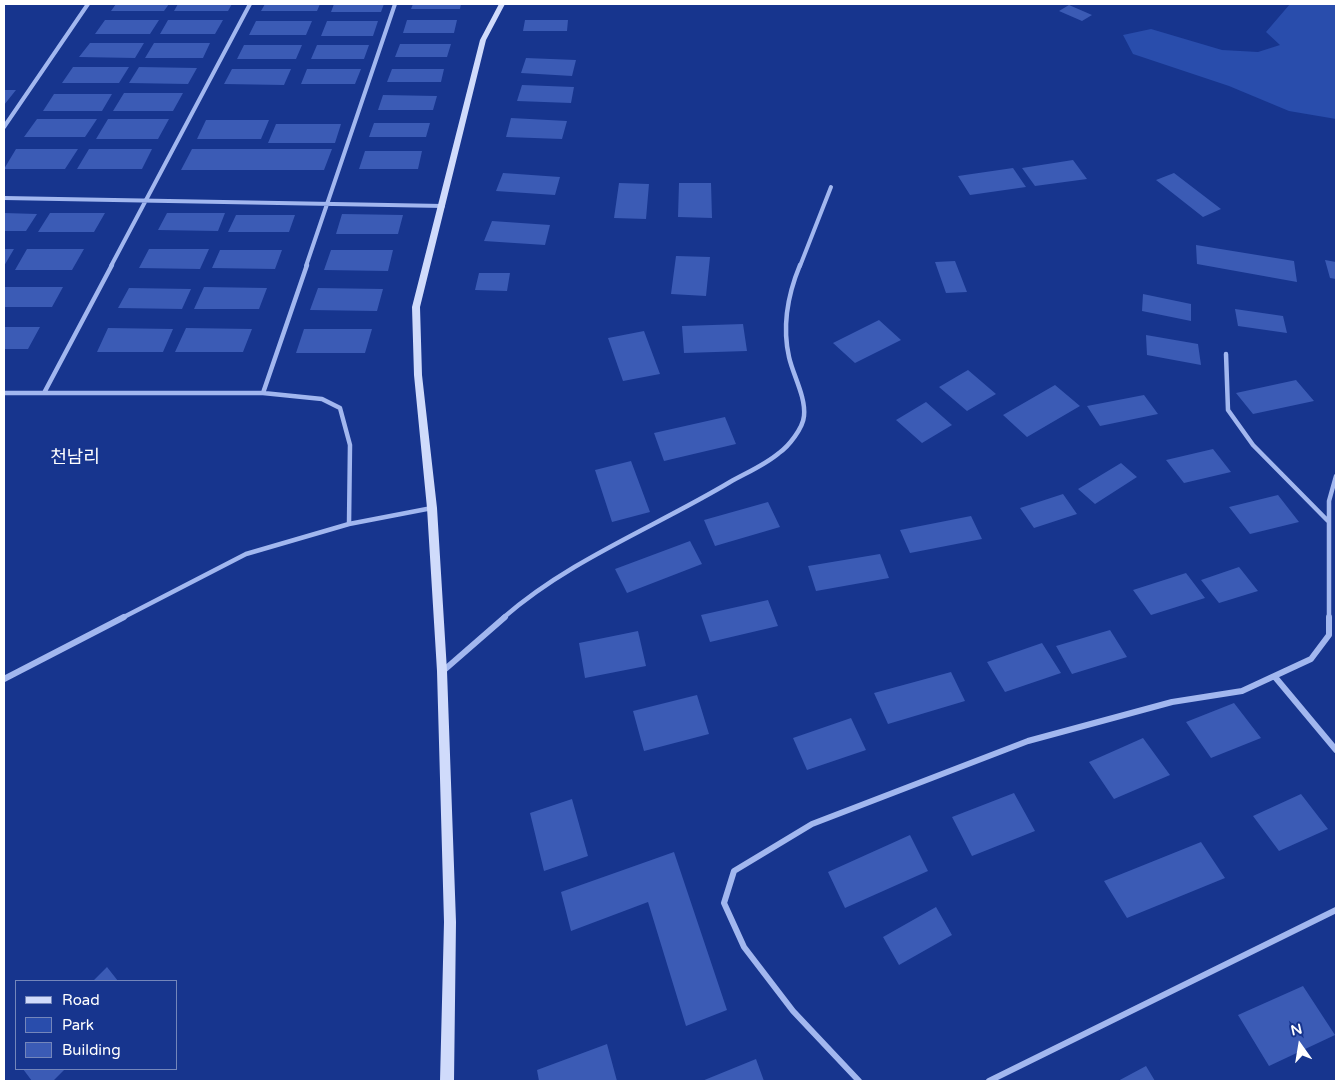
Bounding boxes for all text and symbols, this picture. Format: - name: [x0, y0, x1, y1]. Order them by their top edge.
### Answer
- district label: 천남리: [50, 447, 100, 469]
- legend: [15, 980, 178, 1070]
- text: Road: [62, 991, 100, 1009]
- text: Park: [62, 1016, 94, 1034]
- north arrow: [1275, 1020, 1325, 1070]
- text: N: [1289, 1020, 1304, 1039]
- text: Building: [62, 1041, 121, 1059]

